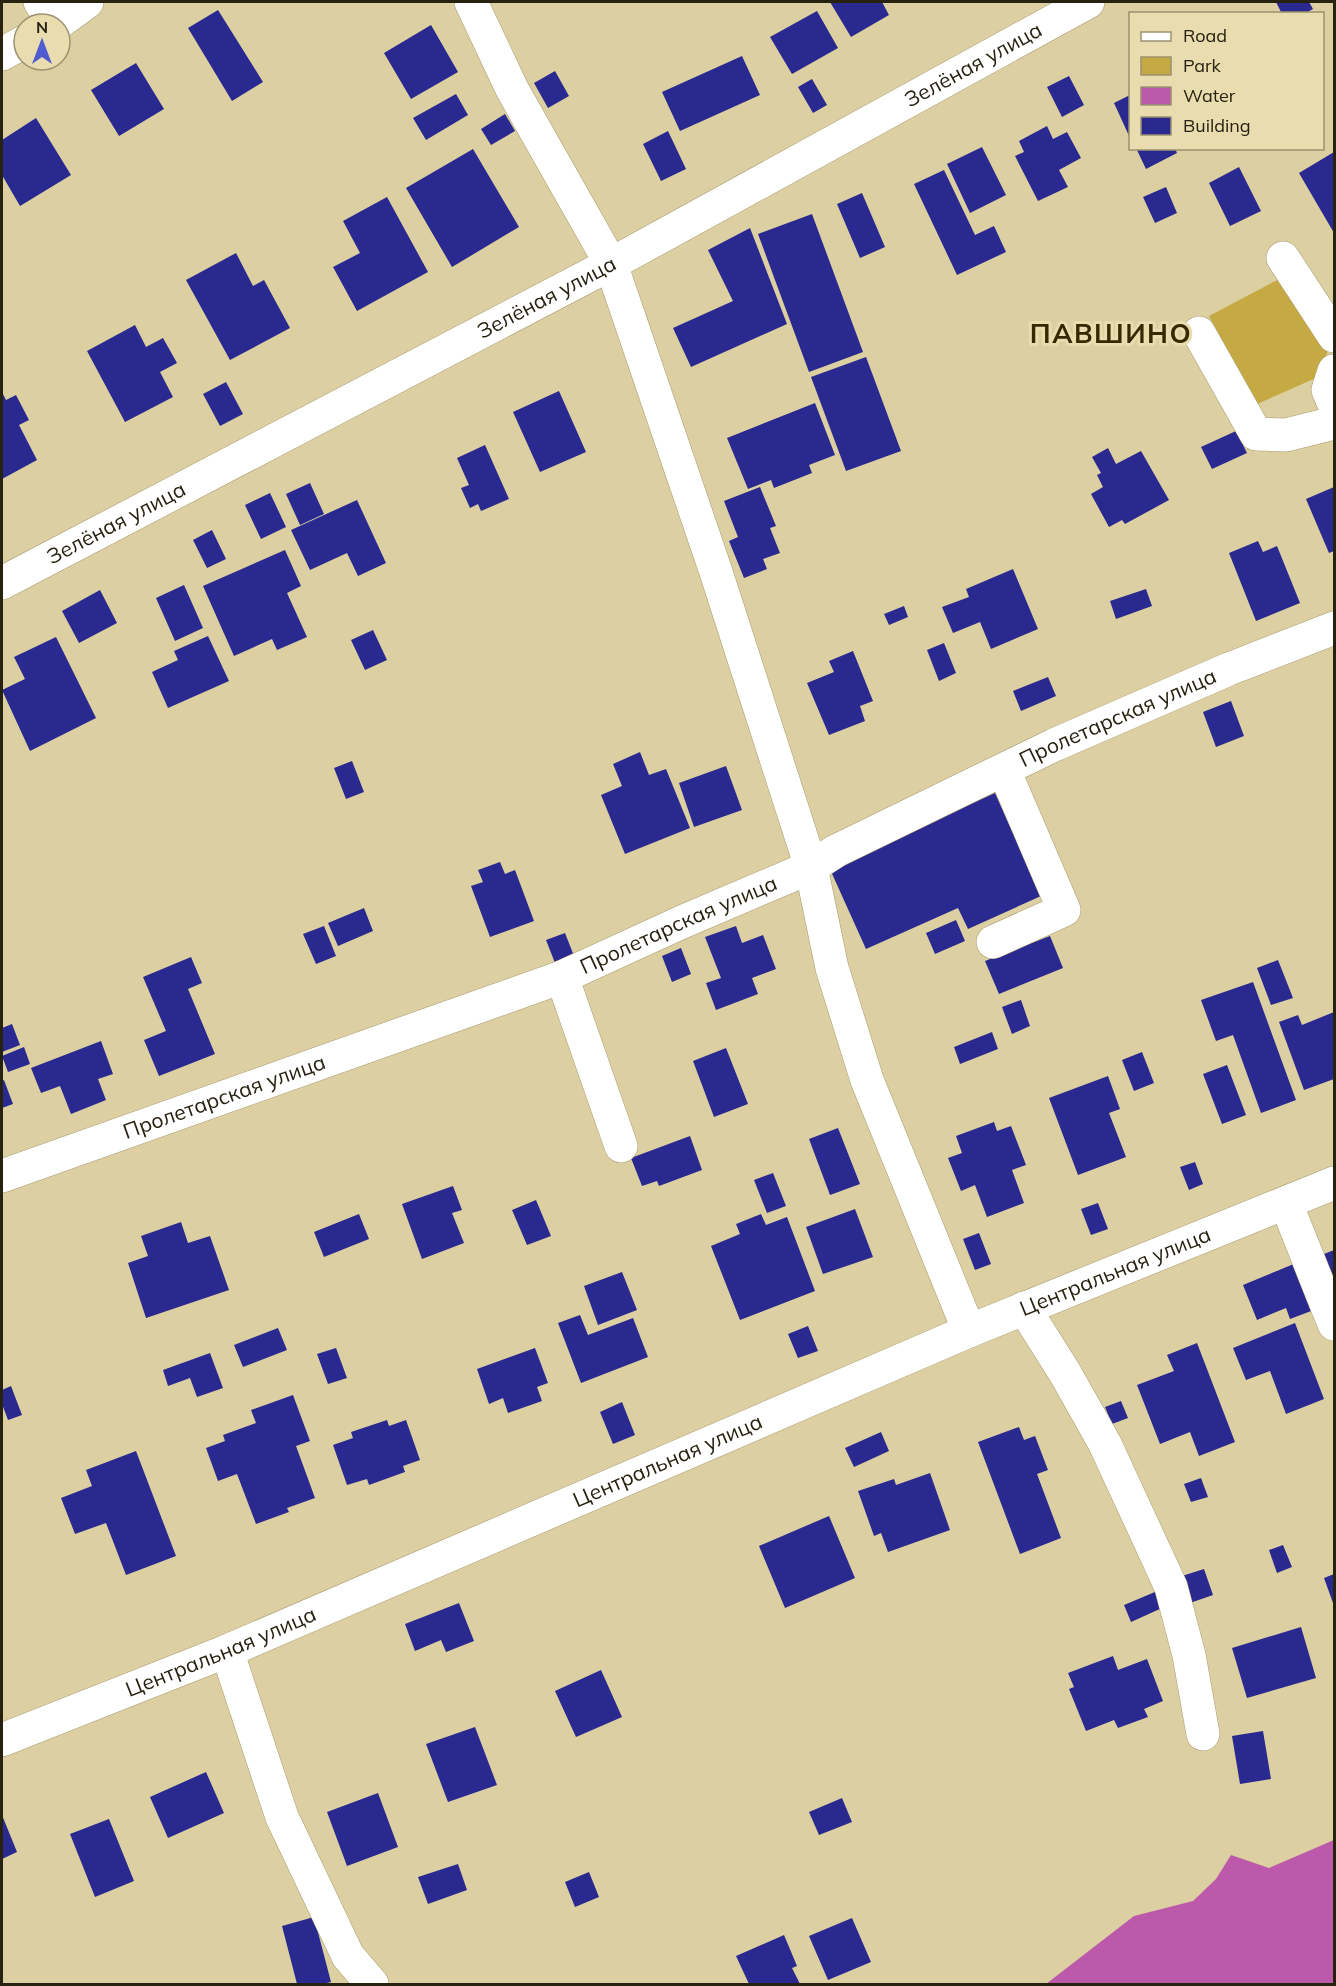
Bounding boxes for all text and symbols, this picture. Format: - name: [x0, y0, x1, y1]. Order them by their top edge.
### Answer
- north arrow: [12, 12, 72, 72]
- legend: [1129, 12, 1324, 150]
- street label: Зелёная улица: [900, 16, 1046, 112]
- text: N: [36, 17, 48, 37]
- text: Road: [1183, 24, 1227, 47]
- text: Park: [1183, 54, 1222, 77]
- text: Water: [1183, 84, 1236, 107]
- text: Building: [1183, 114, 1251, 137]
- street label: Зелёная улица: [473, 250, 620, 344]
- district label: ПАВШИНО: [1030, 316, 1192, 350]
- street label: Зелёная улица: [42, 475, 190, 569]
- street label: Пролетарская улица: [1014, 662, 1220, 772]
- street label: Пролетарская улица: [575, 869, 781, 979]
- street label: Пролетарская улица: [119, 1048, 329, 1144]
- street label: Центральная улица: [1016, 1220, 1214, 1321]
- street label: Центральная улица: [569, 1408, 766, 1512]
- street label: Центральная улица: [122, 1600, 320, 1702]

